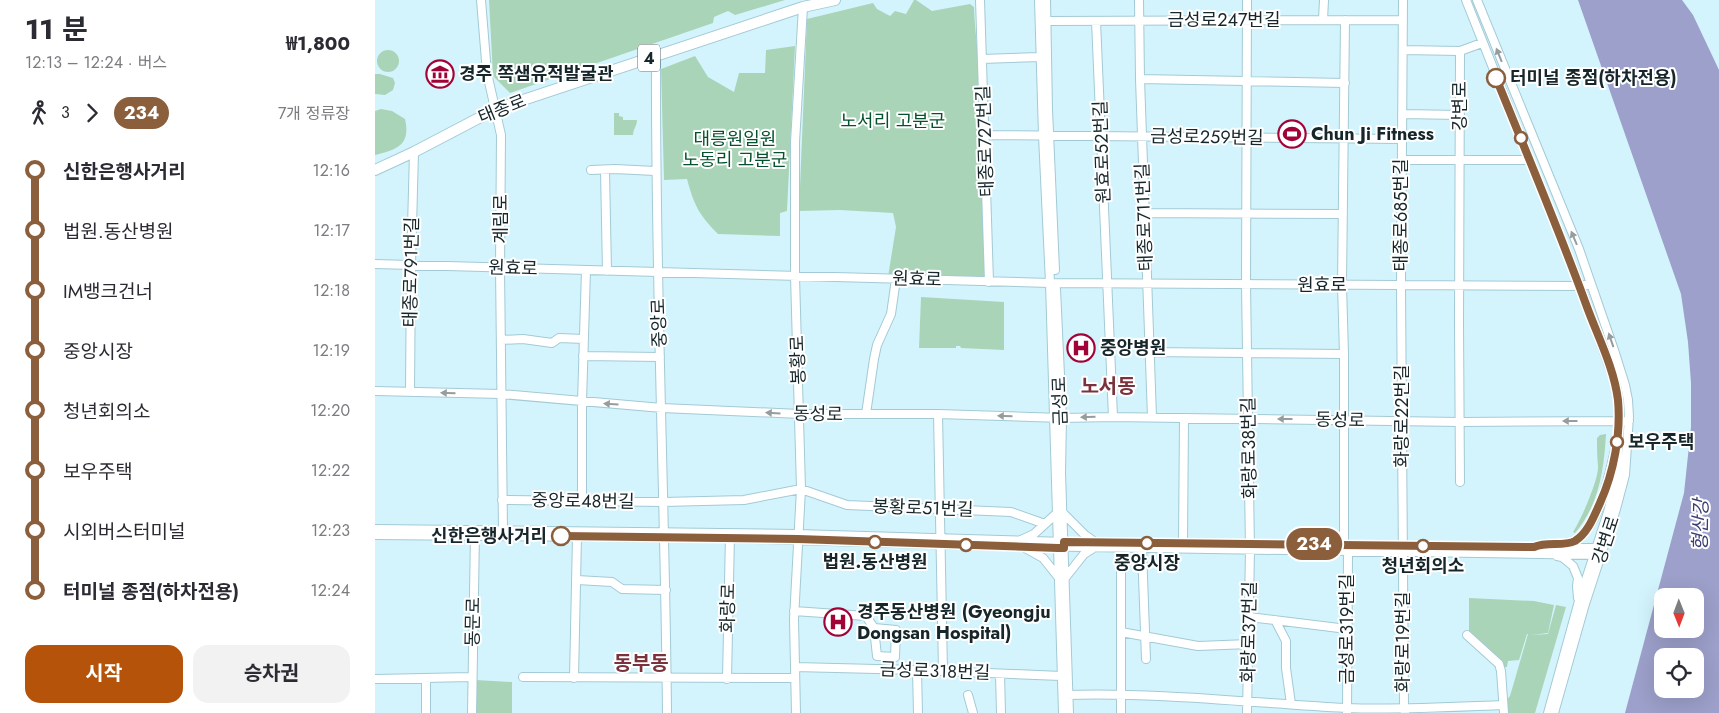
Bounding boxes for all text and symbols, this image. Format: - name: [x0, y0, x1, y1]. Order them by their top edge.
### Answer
- street label: 금성로247번길: [1168, 7, 1281, 33]
- text: 11 분: [25, 9, 88, 50]
- text: ₩1,800: [286, 30, 350, 57]
- road number: 4: [638, 44, 660, 72]
- one-way arrow: [1494, 48, 1502, 63]
- text: 12:13 – 12:24 · 버스: [25, 51, 167, 74]
- museum icon: 경주 쪽샘유적발굴관: [425, 59, 455, 89]
- place label: 경주 쪽샘유적발굴관: [459, 61, 614, 87]
- place label: 터미널 종점(하차전용): [1510, 65, 1677, 91]
- marker: 터미널 종점(하차전용): [1486, 68, 1506, 88]
- street label: 강변로: [1447, 81, 1473, 131]
- street label: 태종로727번길: [970, 85, 1000, 197]
- street label: 태종로: [474, 88, 530, 130]
- icon: walk: [25, 99, 53, 127]
- icon: forward: [78, 99, 106, 127]
- text: 234: [124, 100, 159, 126]
- street label: 원효로52번길: [1087, 100, 1117, 204]
- text: 3: [61, 101, 70, 124]
- text: 7개 정류장: [278, 102, 350, 125]
- park label: 노서리 고분군: [841, 108, 945, 134]
- sports icon: Chun Ji Fitness: [1277, 119, 1307, 149]
- place label: Chun Ji Fitness: [1311, 121, 1434, 147]
- street label: 금성로259번길: [1150, 123, 1264, 151]
- park label: 대릉원일원 노동리 고분군: [683, 126, 787, 173]
- unlabelled marker: [1514, 131, 1528, 145]
- text: 신한은행사거리: [63, 158, 185, 185]
- street label: 태종로685번길: [1388, 158, 1414, 272]
- text: 12:16: [312, 159, 350, 182]
- street label: 태종로711번길: [1129, 162, 1159, 272]
- street label: 계림로: [488, 194, 514, 244]
- street label: 태종로791번길: [397, 216, 425, 328]
- text: 법원.동산병원: [63, 218, 174, 245]
- text: 12:17: [313, 219, 350, 242]
- one-way arrow: [1570, 231, 1578, 245]
- street label: 원효로: [488, 254, 538, 282]
- street label: 원효로: [892, 265, 942, 293]
- street label: 원효로: [1297, 272, 1347, 298]
- text: IM뱅크건너: [63, 278, 153, 305]
- text: 12:18: [313, 279, 350, 302]
- street label: 중앙로: [645, 298, 673, 348]
- one-way arrow: [1607, 332, 1615, 347]
- hospital icon: 중앙병원: [1066, 333, 1096, 363]
- street label: 봉황로: [784, 335, 812, 385]
- place label: 중앙병원: [1100, 335, 1166, 361]
- text: 중앙시장: [63, 338, 133, 365]
- text: 12:19: [312, 339, 350, 362]
- street label: 화랑로22번길: [1389, 364, 1415, 468]
- district label: 노서동: [1080, 372, 1136, 401]
- street label: 금성로: [1046, 376, 1074, 426]
- one-way arrow: [440, 389, 456, 397]
- street label: 화랑로38번길: [1235, 397, 1263, 499]
- text: 청년회의소: [63, 398, 150, 425]
- text: 12:20: [310, 399, 350, 422]
- one-way arrow: [602, 400, 618, 408]
- street label: 동성로: [793, 401, 843, 427]
- street label: 동성로: [1315, 407, 1365, 433]
- one-way arrow: [765, 408, 781, 416]
- one-way arrow: [997, 412, 1013, 420]
- one-way arrow: [1080, 414, 1096, 422]
- one-way arrow: [1277, 415, 1293, 423]
- one-way arrow: [1562, 417, 1578, 425]
- place label: 보우주택: [1628, 429, 1694, 455]
- marker: 보우주택: [1610, 435, 1624, 449]
- text: 보우주택: [63, 458, 133, 485]
- text: 12:22: [311, 459, 350, 482]
- street label: 중앙로48번길: [531, 487, 635, 515]
- street label: 봉황로51번길: [872, 493, 974, 523]
- water label: 형산강: [1687, 496, 1714, 551]
- street label: 강변로: [1586, 512, 1626, 568]
- text: 시외버스터미널: [63, 518, 185, 545]
- text: 12:23: [311, 519, 350, 542]
- place label: 신한은행사거리: [431, 523, 547, 549]
- marker: 신한은행사거리: [551, 526, 571, 546]
- line badge: 234: [1285, 528, 1343, 560]
- text: 234: [1296, 531, 1332, 557]
- marker: 법원.동산병원: [868, 535, 882, 549]
- marker: 중앙시장: [1140, 536, 1154, 550]
- unlabelled marker: [959, 538, 973, 552]
- marker: 청년회의소: [1416, 539, 1430, 553]
- place label: 법원.동산병원: [822, 549, 928, 575]
- place label: 중앙시장: [1114, 550, 1181, 576]
- place label: 청년회의소: [1382, 553, 1464, 579]
- street label: 금성로319번길: [1334, 573, 1360, 685]
- text: 터미널 종점(하차전용): [63, 578, 239, 605]
- text: 12:24: [310, 579, 350, 602]
- street label: 화랑로37번길: [1235, 581, 1263, 683]
- street label: 화랑로: [715, 583, 741, 633]
- north arrow: [1654, 588, 1704, 638]
- map controls: [1654, 588, 1704, 698]
- street label: 화랑로19번길: [1390, 591, 1416, 693]
- street label: 동문로: [460, 597, 486, 647]
- place label: 경주동산병원 (Gyeongju Dongsan Hospital): [857, 599, 1051, 646]
- hospital icon: 경주동산병원 (Gyeongju Dongsan Hospital): [823, 607, 853, 637]
- button: 시작: [25, 645, 183, 703]
- button: 승차권: [193, 645, 350, 703]
- button: locate: [1654, 648, 1704, 698]
- district label: 동부동: [613, 649, 669, 678]
- street label: 금성로318번길: [879, 656, 991, 686]

